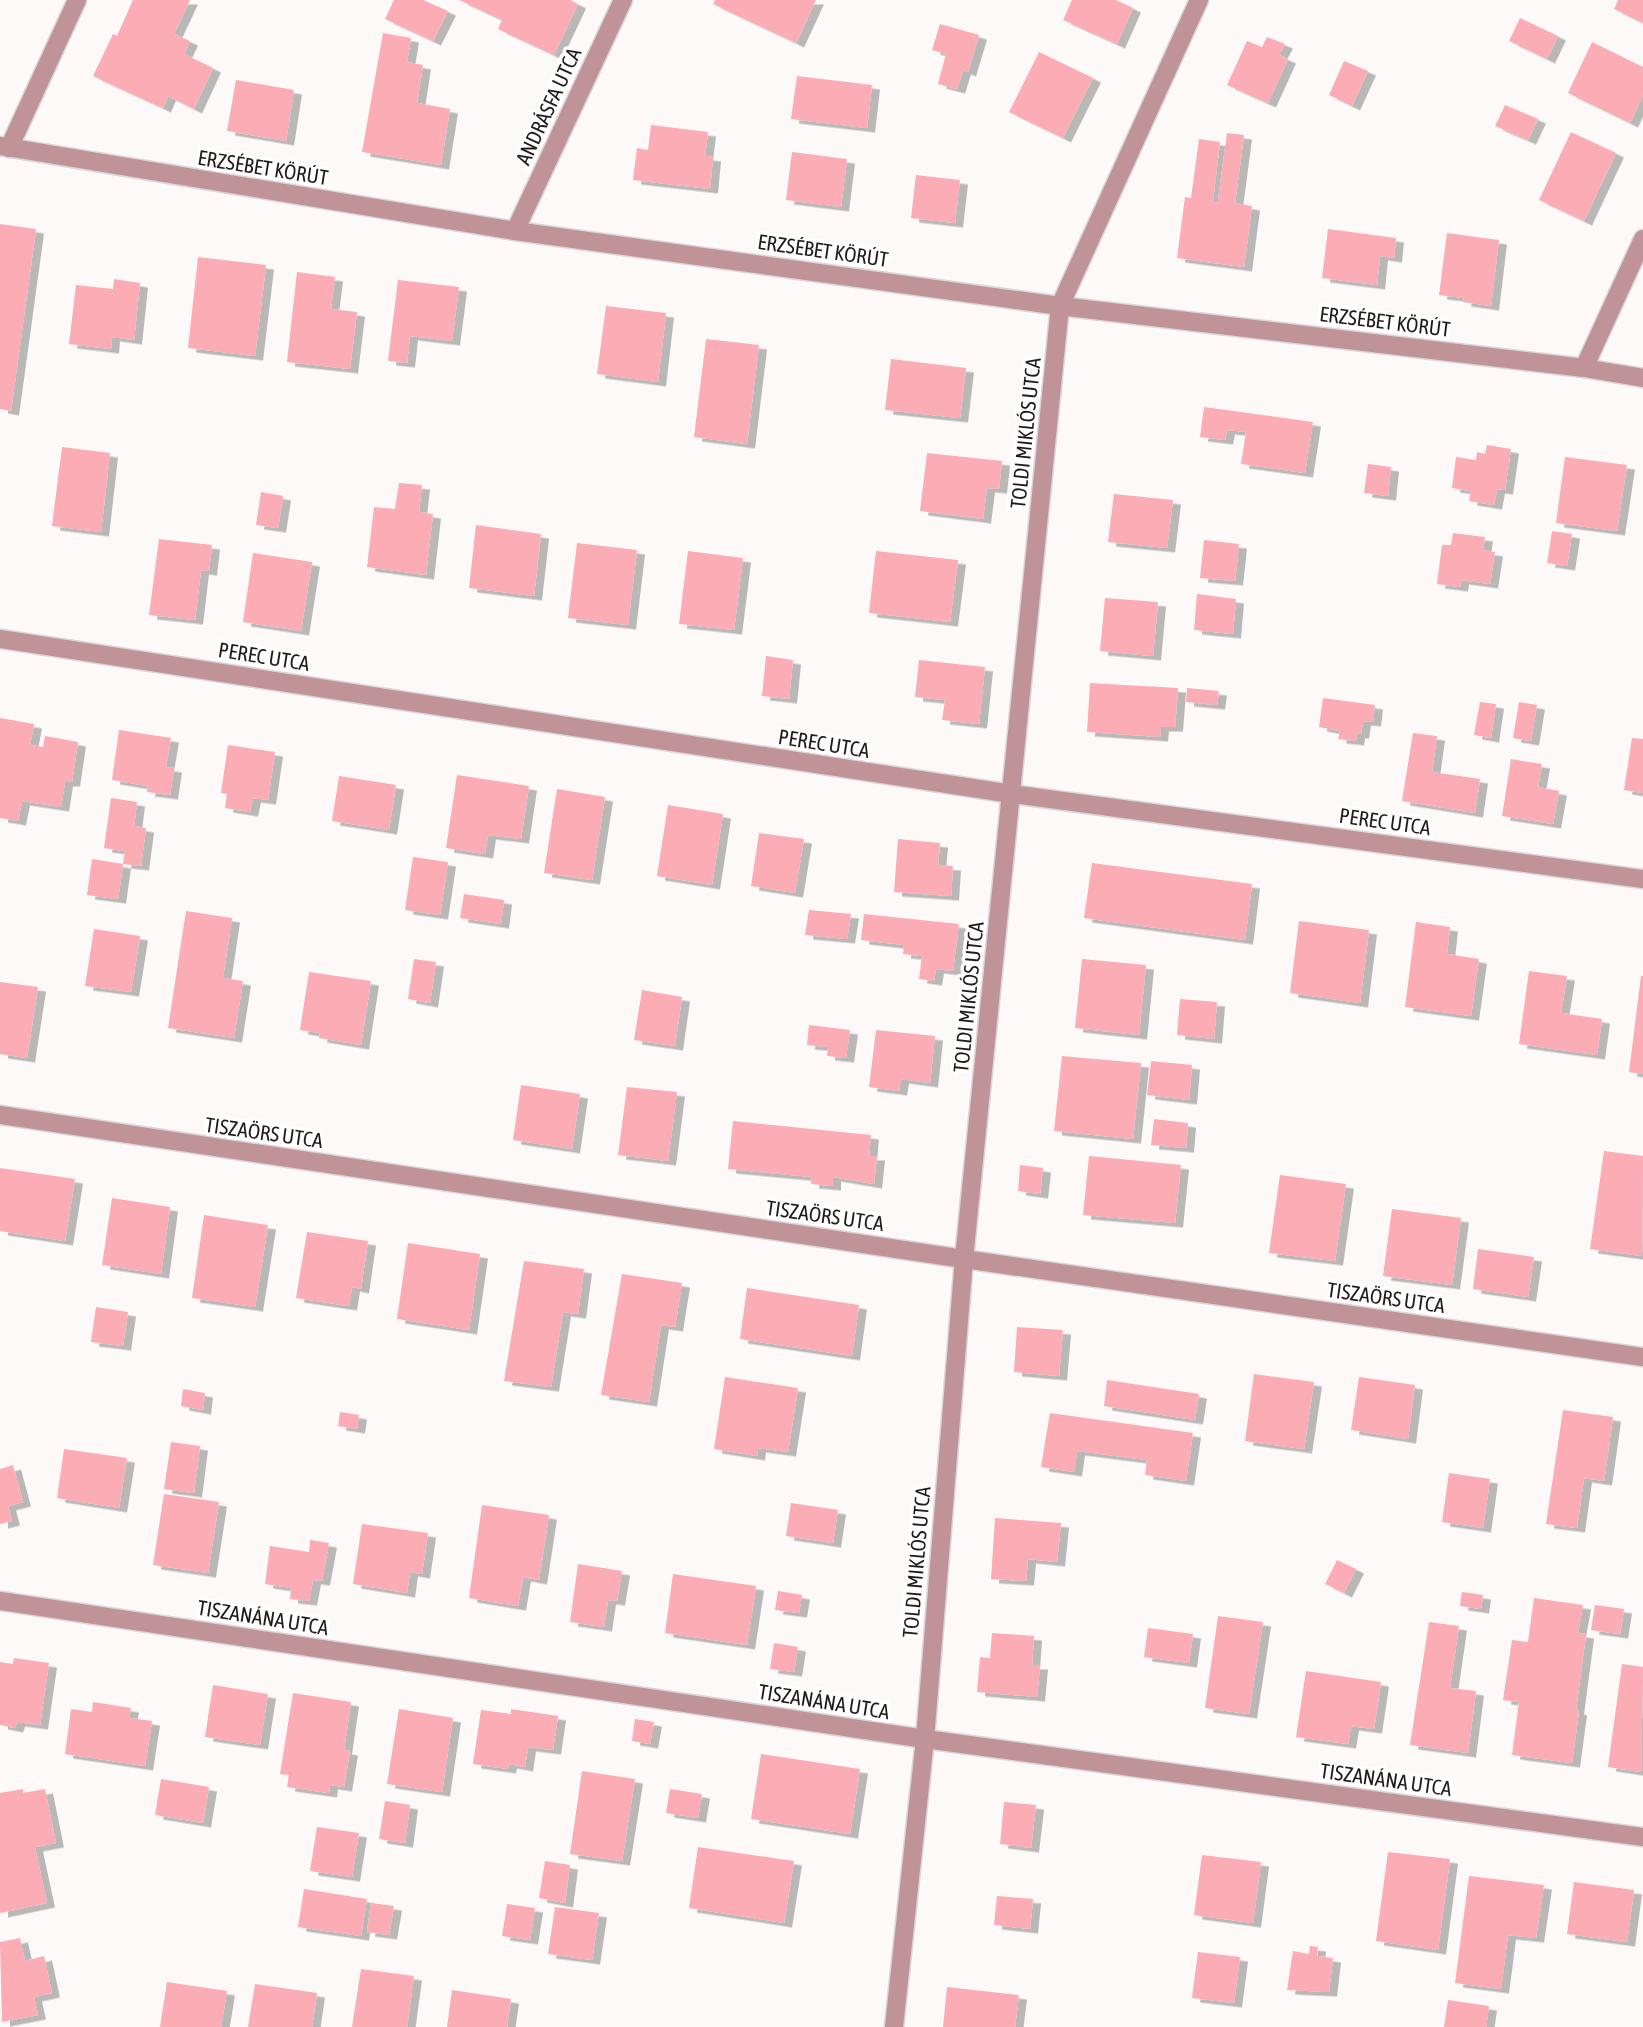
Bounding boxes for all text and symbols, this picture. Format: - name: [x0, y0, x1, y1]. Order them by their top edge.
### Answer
- street label: ANDRÁSFA UTCA: [510, 43, 586, 168]
- street label: ERZSÉBET KÖRÚT: [196, 145, 330, 189]
- street label: ERZSÉBET KÖRÚT: [756, 229, 890, 271]
- street label: ERZSÉBET KÖRÚT: [1318, 301, 1452, 341]
- street label: TOLDI MIKLÓS UTCA: [1005, 356, 1045, 510]
- street label: PEREC UTCA: [217, 637, 312, 675]
- street label: PEREC UTCA: [777, 724, 872, 762]
- street label: PEREC UTCA: [1338, 803, 1433, 839]
- street label: TOLDI MIKLÓS UTCA: [948, 920, 988, 1074]
- street label: TISZAÖRS UTCA: [204, 1112, 325, 1152]
- street label: TISZAÖRS UTCA: [765, 1195, 886, 1235]
- street label: TISZAÖRS UTCA: [1326, 1277, 1447, 1317]
- street label: TOLDI MIKLÓS UTCA: [897, 1485, 935, 1639]
- street label: TISZANÁNA UTCA: [196, 1595, 331, 1639]
- street label: TISZANÁNA UTCA: [757, 1679, 892, 1723]
- street label: TISZANÁNA UTCA: [1319, 1758, 1454, 1800]

